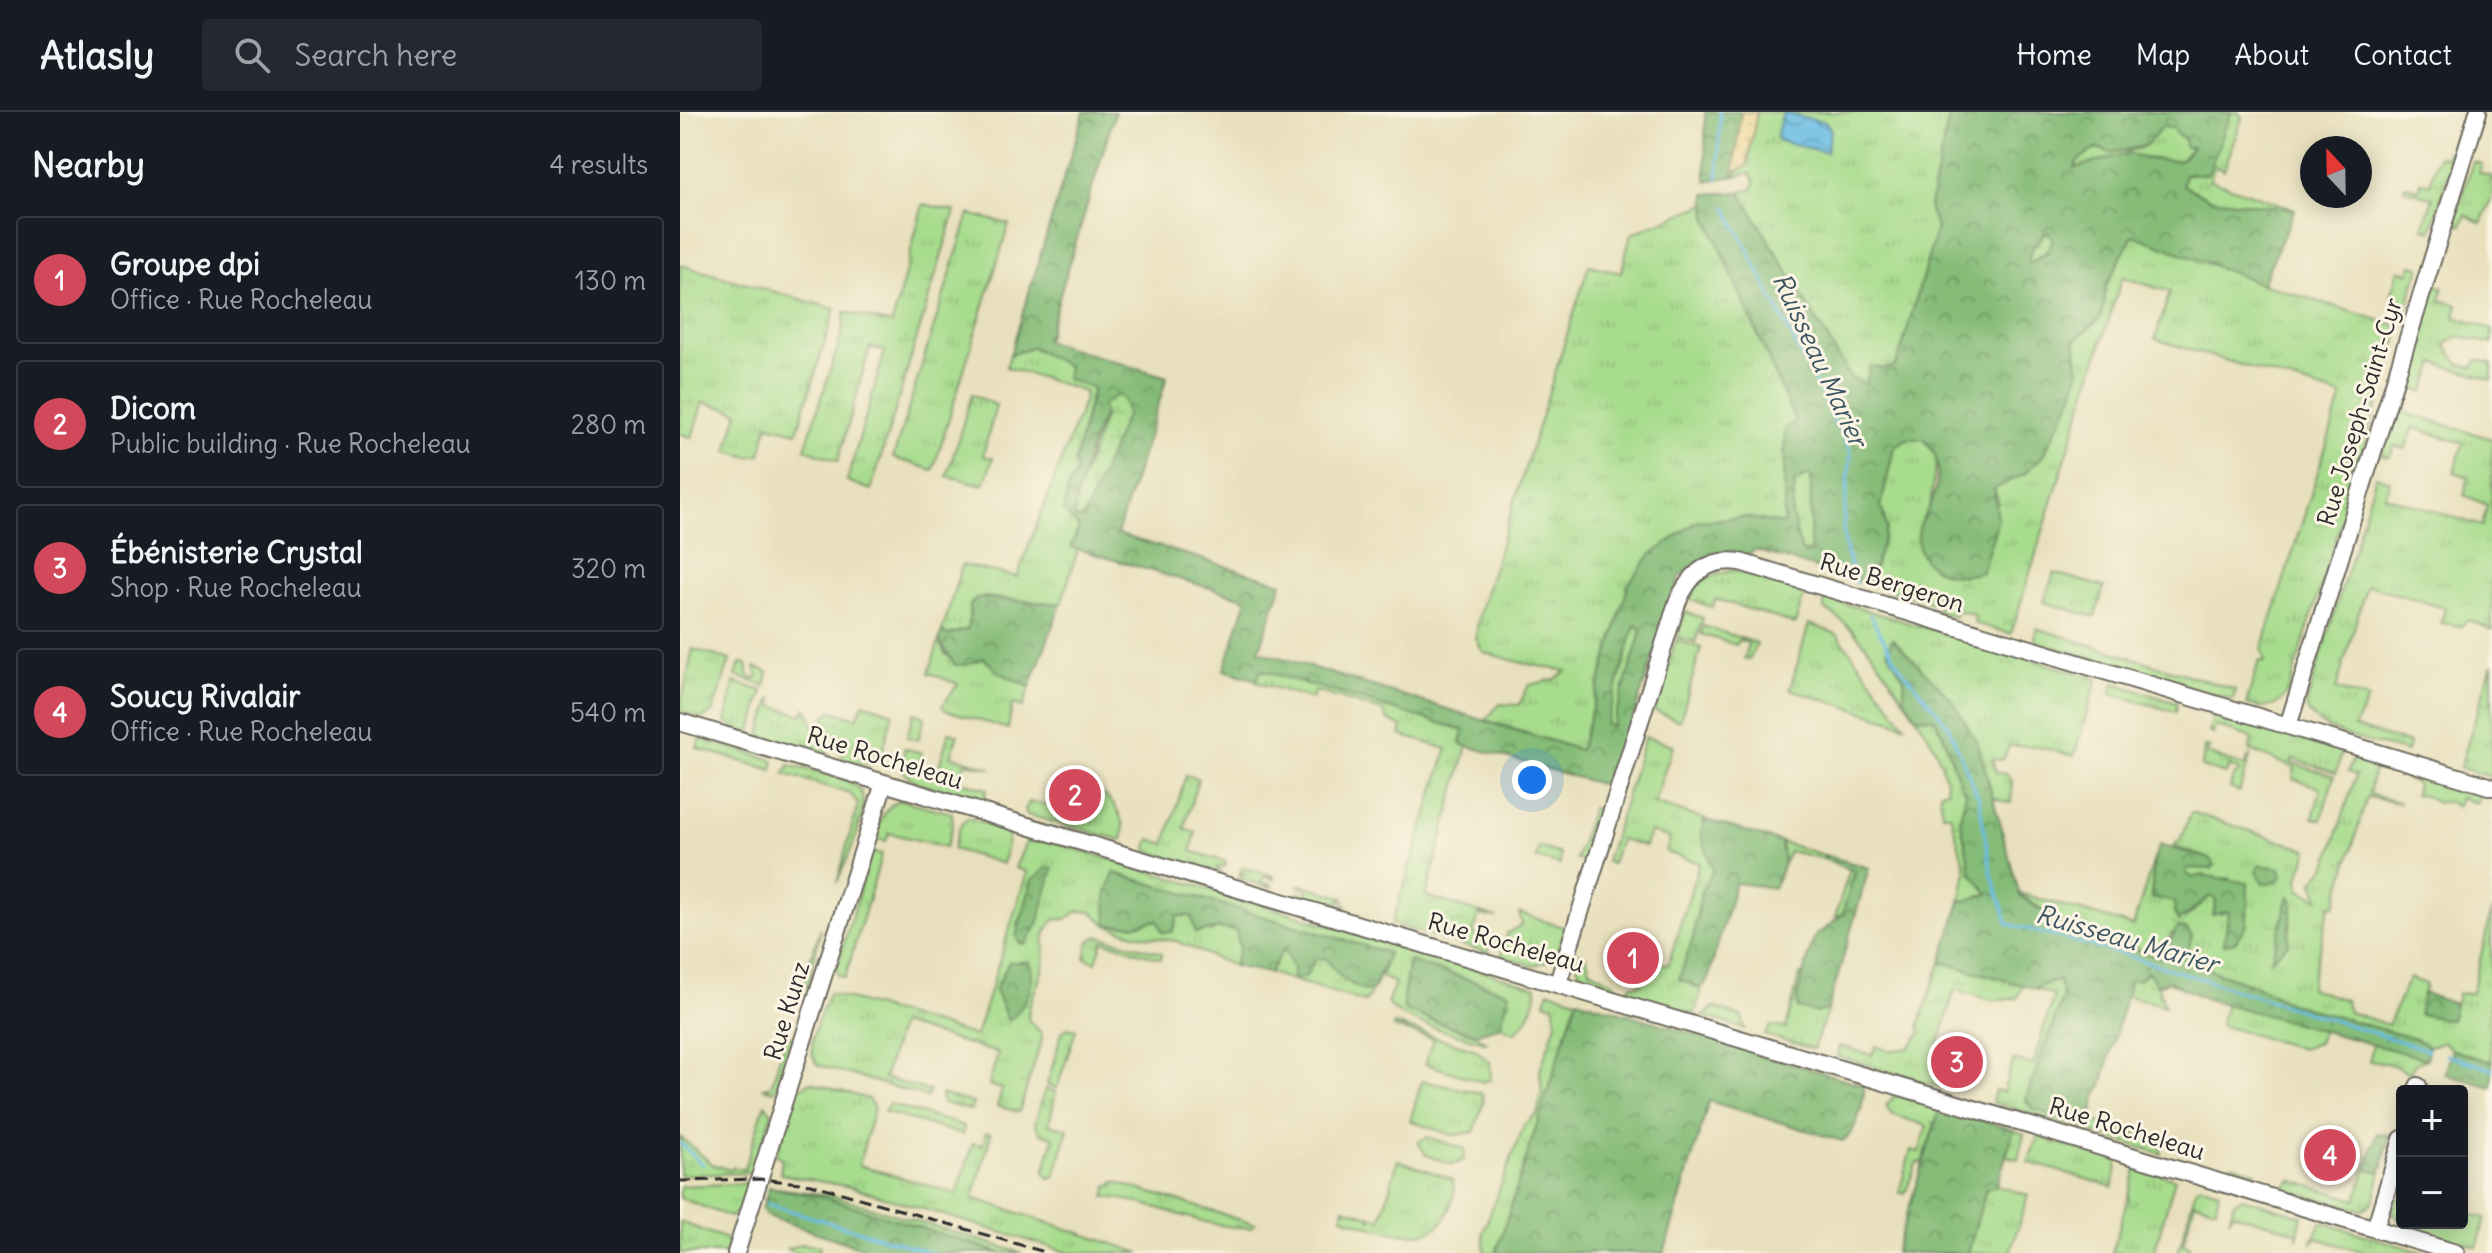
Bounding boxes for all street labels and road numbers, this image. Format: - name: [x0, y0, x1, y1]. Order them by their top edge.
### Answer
- street label: Rue Joseph-Saint-Cyr: [2310, 294, 2408, 529]
- street label: Rue Bergeron: [1817, 546, 1968, 618]
- street label: Rue Rocheleau: [804, 719, 967, 795]
- street label: Rue Rocheleau: [1425, 905, 1588, 979]
- street label: Rue Kunz: [757, 958, 815, 1064]
- street label: Rue Rocheleau: [2046, 1090, 2209, 1166]

